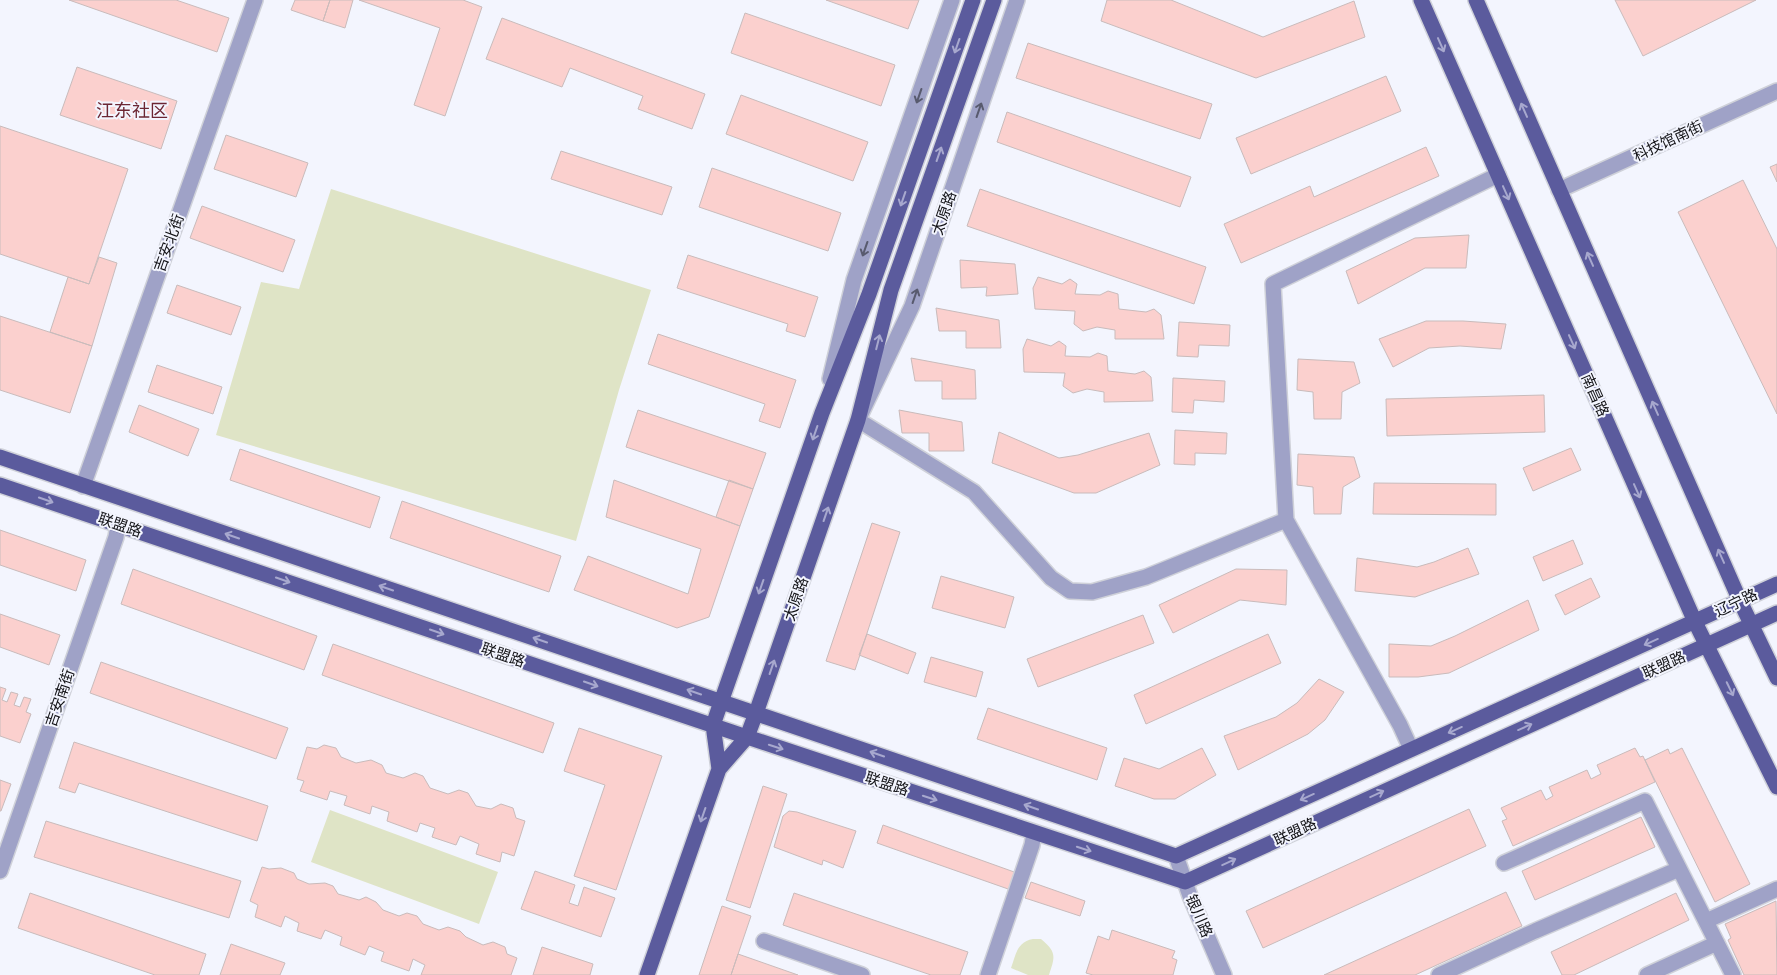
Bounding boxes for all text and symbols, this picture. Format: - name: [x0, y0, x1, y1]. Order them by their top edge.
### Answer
- one-way arrow: [1436, 37, 1446, 52]
- one-way arrow: [952, 38, 961, 53]
- one-way arrow: [914, 87, 923, 103]
- district label: 江东社区: [96, 100, 168, 122]
- one-way arrow: [975, 102, 985, 118]
- one-way arrow: [1519, 103, 1529, 118]
- street label: 科技馆南街: [1630, 117, 1706, 165]
- one-way arrow: [935, 147, 944, 162]
- one-way arrow: [1502, 185, 1512, 200]
- street label: 太原路: [928, 189, 960, 237]
- one-way arrow: [898, 191, 907, 206]
- street label: 吉安北街: [150, 212, 188, 274]
- one-way arrow: [860, 241, 869, 256]
- one-way arrow: [1584, 252, 1594, 267]
- one-way arrow: [911, 289, 920, 305]
- one-way arrow: [874, 334, 883, 350]
- one-way arrow: [1567, 334, 1577, 349]
- street label: 南昌路: [1578, 371, 1612, 419]
- one-way arrow: [1650, 401, 1660, 416]
- one-way arrow: [810, 425, 819, 440]
- one-way arrow: [1633, 483, 1643, 498]
- one-way arrow: [38, 496, 54, 506]
- one-way arrow: [822, 506, 831, 522]
- street label: 联盟路: [96, 509, 144, 541]
- one-way arrow: [224, 531, 240, 540]
- one-way arrow: [1715, 549, 1725, 564]
- street label: 太原路: [780, 575, 812, 623]
- one-way arrow: [275, 576, 291, 586]
- one-way arrow: [756, 578, 766, 594]
- one-way arrow: [378, 583, 394, 592]
- street label: 辽宁路: [1712, 585, 1760, 621]
- one-way arrow: [429, 628, 444, 637]
- one-way arrow: [532, 635, 548, 644]
- one-way arrow: [1644, 637, 1659, 647]
- street label: 联盟路: [479, 639, 527, 671]
- street label: 联盟路: [1640, 648, 1688, 682]
- one-way arrow: [768, 660, 777, 675]
- street label: 吉安南街: [42, 667, 78, 729]
- one-way arrow: [583, 680, 598, 689]
- one-way arrow: [1725, 681, 1735, 696]
- one-way arrow: [686, 687, 702, 696]
- one-way arrow: [1517, 722, 1532, 732]
- one-way arrow: [1448, 725, 1463, 735]
- one-way arrow: [768, 743, 783, 752]
- one-way arrow: [870, 749, 885, 758]
- street label: 联盟路: [863, 768, 911, 800]
- one-way arrow: [1369, 789, 1384, 799]
- one-way arrow: [1300, 792, 1315, 802]
- one-way arrow: [922, 794, 938, 804]
- one-way arrow: [1023, 801, 1039, 811]
- one-way arrow: [698, 807, 707, 822]
- street label: 联盟路: [1271, 814, 1319, 850]
- one-way arrow: [1076, 845, 1092, 855]
- one-way arrow: [1221, 857, 1236, 866]
- street label: 银川路: [1182, 892, 1216, 940]

